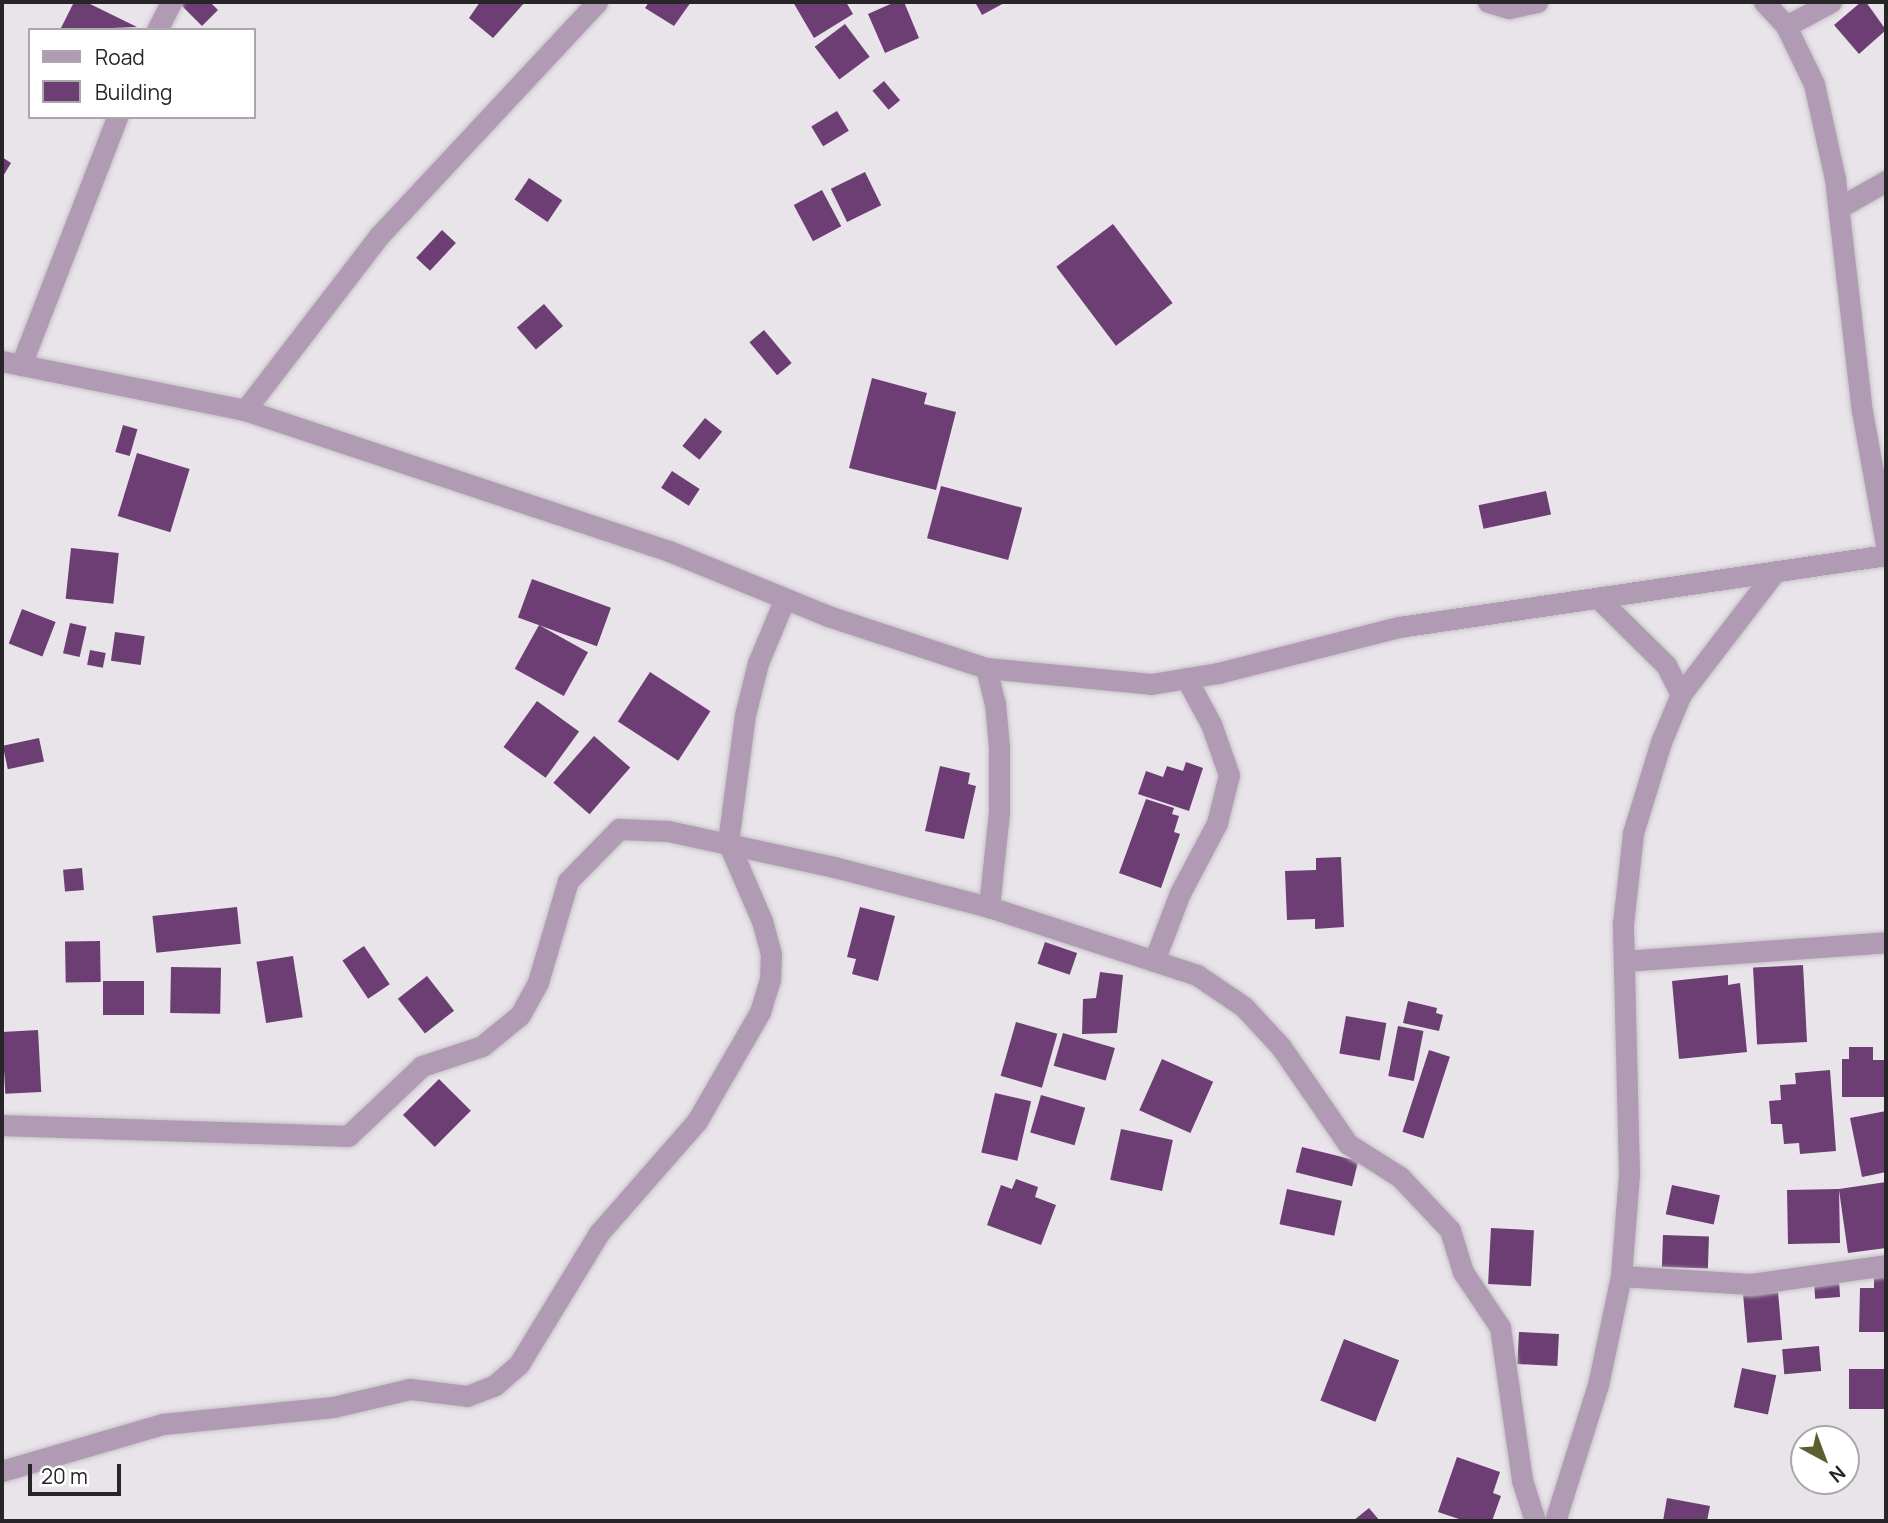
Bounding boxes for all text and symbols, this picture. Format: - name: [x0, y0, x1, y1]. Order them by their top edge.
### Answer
- legend: [28, 28, 256, 119]
- text: Road: [95, 43, 145, 71]
- text: Building: [95, 78, 172, 106]
- north arrow: [1790, 1425, 1860, 1495]
- scale bar: [32, 1450, 124, 1494]
- text: N: [1824, 1460, 1851, 1489]
- text: 20 m: [41, 1462, 88, 1490]

